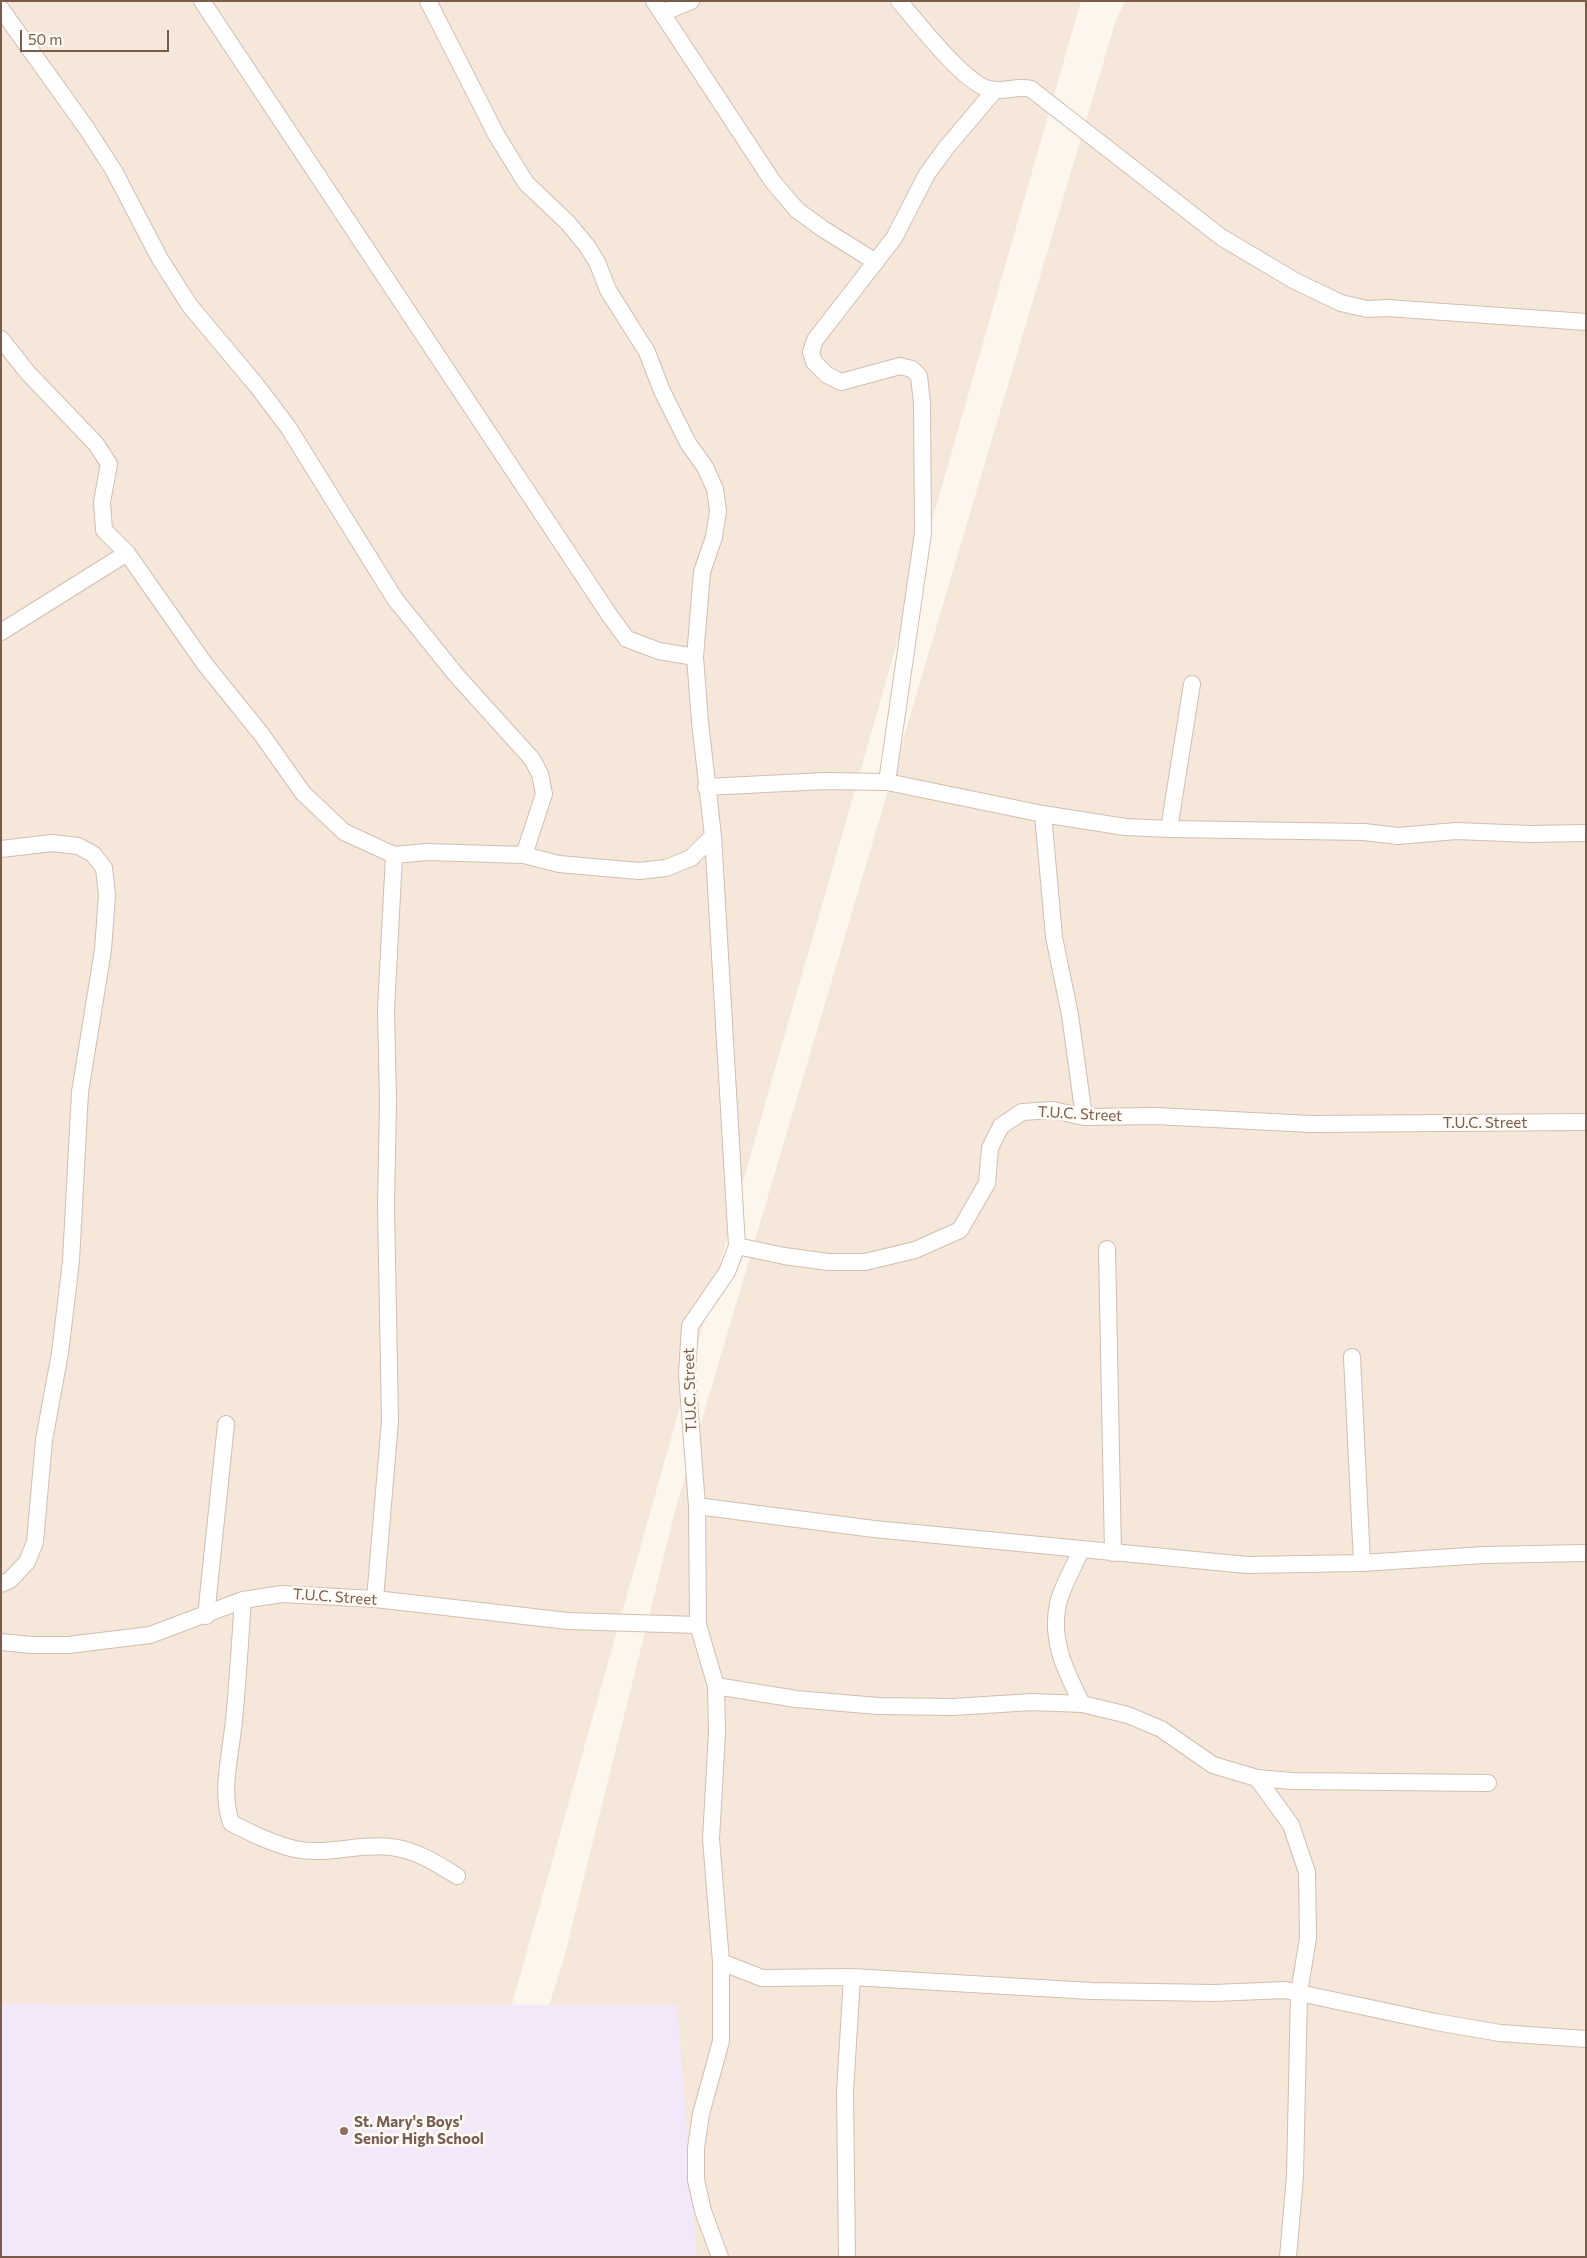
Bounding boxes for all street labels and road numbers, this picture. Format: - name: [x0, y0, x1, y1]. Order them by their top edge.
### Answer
- street label: T.U.C. Street: [1037, 1103, 1123, 1125]
- street label: T.U.C. Street: [1443, 1114, 1527, 1132]
- street label: T.U.C. Street: [680, 1347, 700, 1433]
- street label: T.U.C. Street: [292, 1585, 378, 1609]

